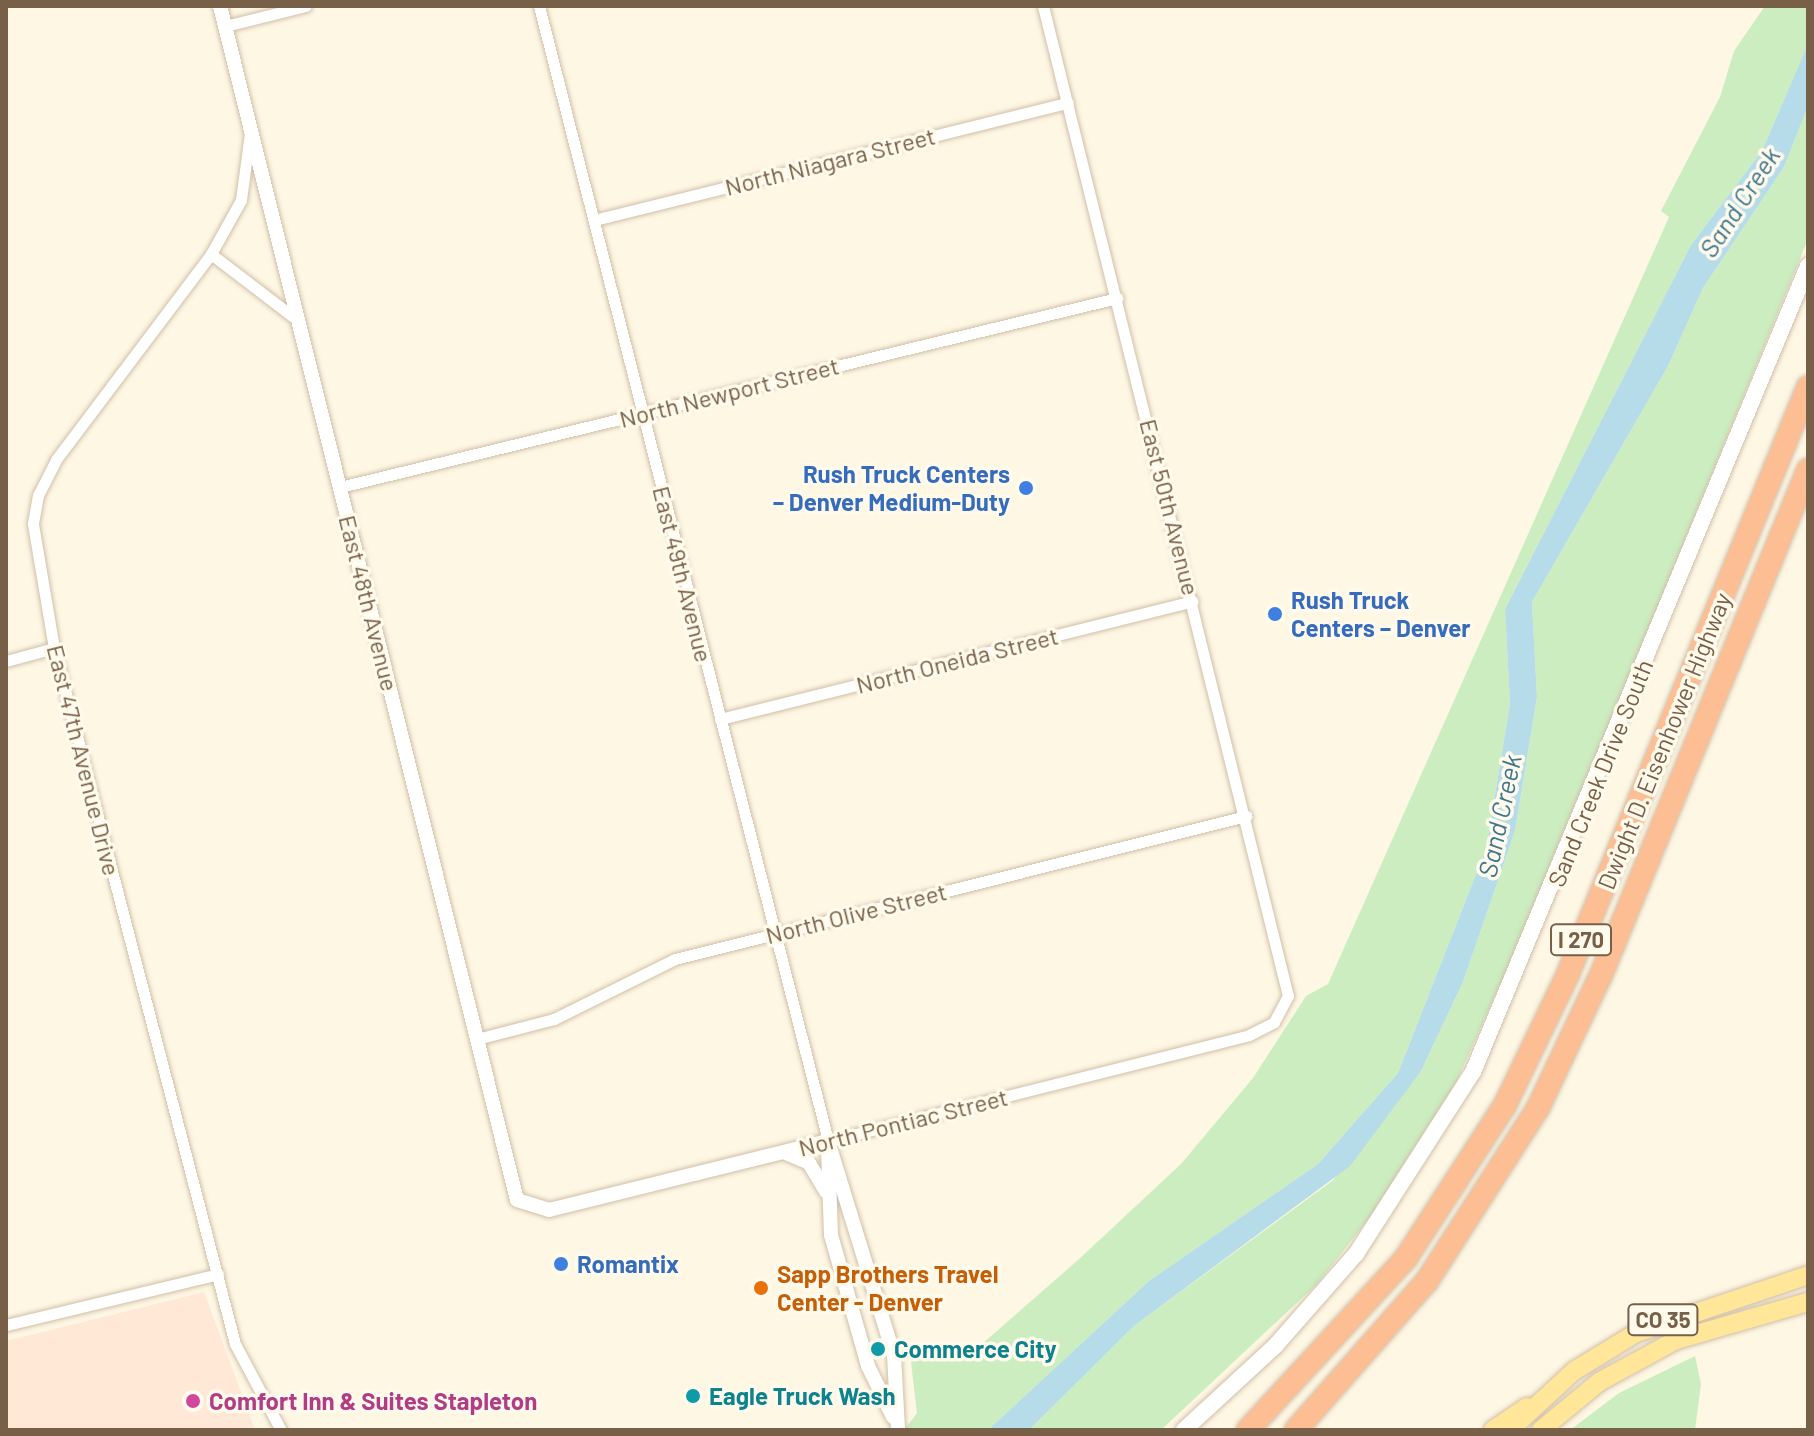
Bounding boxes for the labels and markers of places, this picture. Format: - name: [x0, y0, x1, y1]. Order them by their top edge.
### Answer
- place label: Rush Truck Centers – Denver Medium-Duty: [773, 460, 1010, 516]
- marker: Rush Truck Centers – Denver Medium-Duty: [1017, 479, 1035, 497]
- place label: Rush Truck Centers – Denver: [1291, 586, 1470, 642]
- marker: Rush Truck Centers – Denver: [1266, 605, 1284, 623]
- place label: Romantix: [577, 1250, 679, 1278]
- marker: Romantix: [552, 1255, 570, 1273]
- place label: Sapp Brothers Travel Center - Denver: [777, 1260, 998, 1316]
- marker: Sapp Brothers Travel Center - Denver: [752, 1279, 770, 1297]
- place label: Commerce City: [894, 1335, 1057, 1363]
- marker: Commerce City: [869, 1340, 887, 1358]
- place label: Eagle Truck Wash: [709, 1382, 896, 1410]
- place label: Comfort Inn & Suites Stapleton: [209, 1387, 537, 1415]
- marker: Eagle Truck Wash: [684, 1387, 702, 1405]
- marker: Comfort Inn & Suites Stapleton: [184, 1392, 202, 1410]

